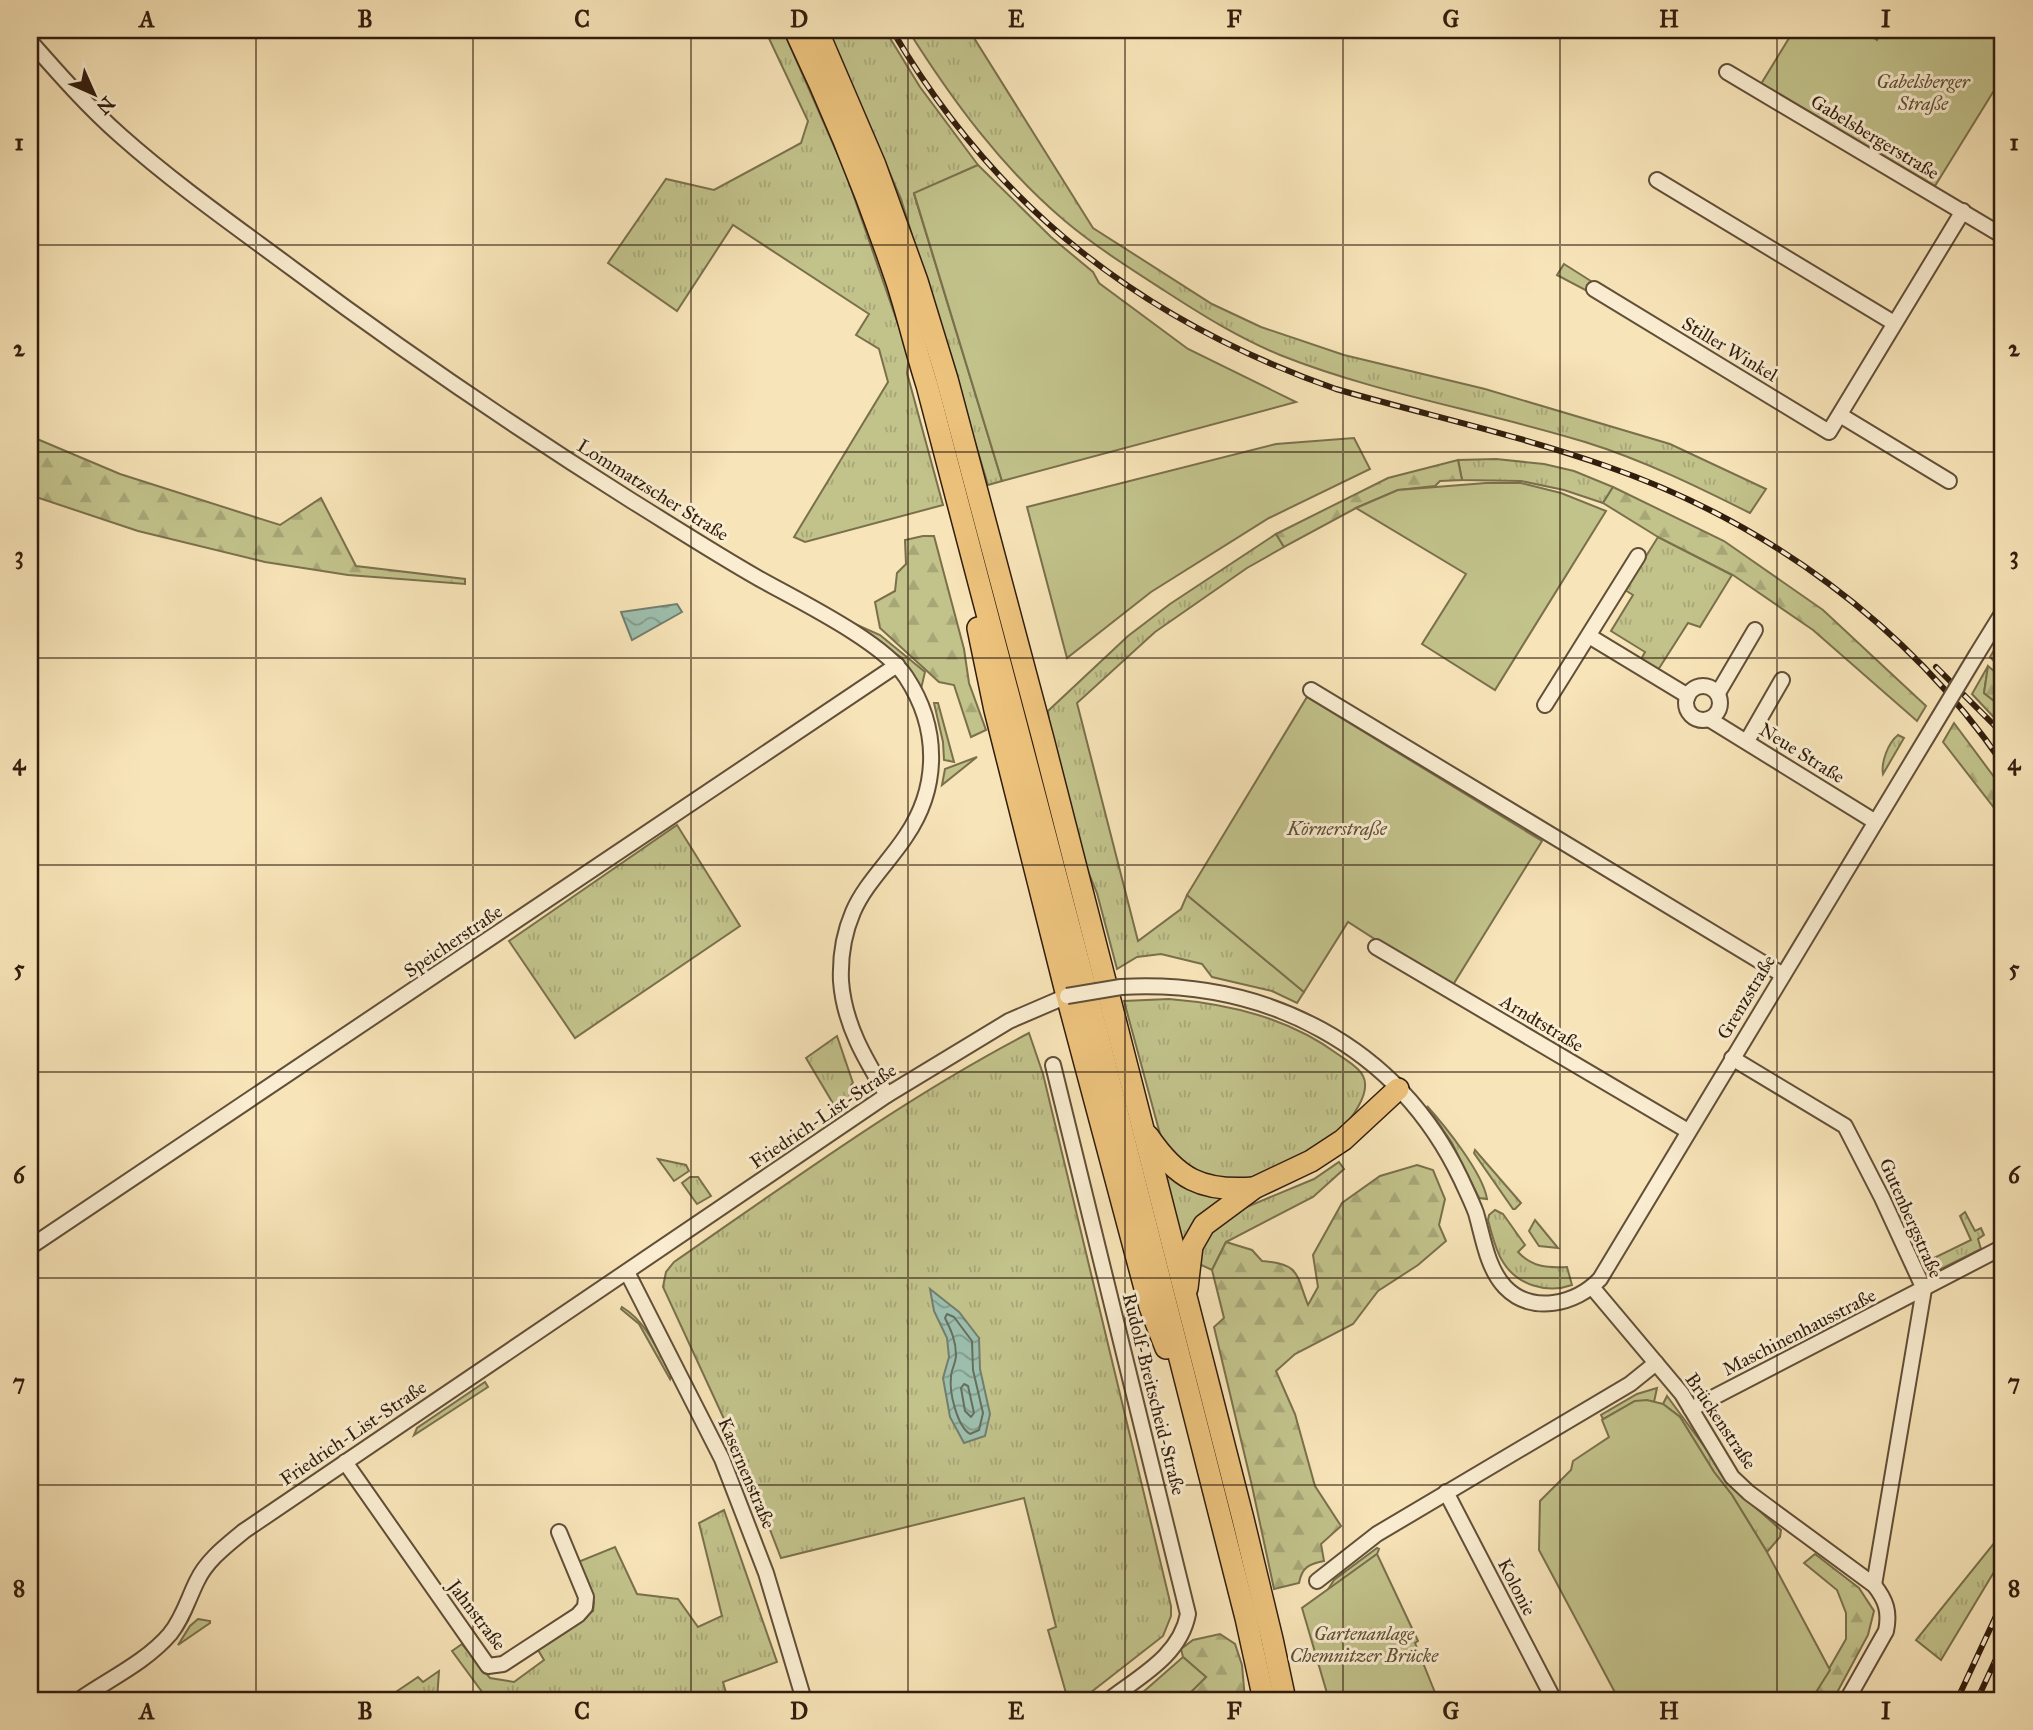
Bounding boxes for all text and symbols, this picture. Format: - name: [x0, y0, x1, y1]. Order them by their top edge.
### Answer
- text: A: [137, 5, 155, 33]
- text: B: [357, 5, 373, 33]
- text: C: [574, 5, 590, 33]
- text: D: [790, 5, 808, 33]
- text: E: [1008, 5, 1025, 33]
- text: F: [1226, 5, 1242, 33]
- text: G: [1443, 5, 1460, 33]
- text: H: [1659, 5, 1679, 33]
- text: I: [1881, 5, 1891, 33]
- north arrow: [60, 60, 130, 130]
- park label: Gabelsberger Straße: [1876, 70, 1971, 115]
- street label: Gabelsbergerstraße: [1806, 90, 1943, 185]
- text: N: [92, 92, 120, 120]
- text: 1: [14, 128, 24, 156]
- text: 1: [2009, 128, 2019, 156]
- street label: Stiller Winkel: [1678, 311, 1783, 387]
- text: 2: [13, 334, 25, 362]
- text: 2: [2008, 334, 2020, 362]
- street label: Lommatzscher Straße: [573, 434, 733, 546]
- text: 3: [14, 541, 24, 570]
- text: 3: [2009, 541, 2019, 570]
- street label: Neue Straße: [1755, 718, 1849, 788]
- text: 4: [13, 748, 27, 776]
- text: 4: [2008, 748, 2022, 776]
- park label: Körnerstraße: [1286, 817, 1388, 840]
- street label: Speicherstraße: [399, 900, 507, 982]
- street label: Grenzstraße: [1712, 951, 1780, 1043]
- text: 5: [14, 954, 25, 982]
- text: 5: [2009, 954, 2020, 982]
- street label: Arndtstraße: [1495, 989, 1588, 1057]
- street label: Friedrich-List-Straße: [745, 1058, 901, 1174]
- street label: Gutenbergstraße: [1873, 1155, 1948, 1282]
- text: 6: [13, 1161, 26, 1189]
- text: 6: [2008, 1161, 2021, 1189]
- street label: Maschinenhausstraße: [1718, 1283, 1880, 1381]
- street label: Rudolf-Breitscheid-Straße: [1118, 1291, 1190, 1498]
- text: 7: [13, 1368, 25, 1396]
- street label: Brückenstraße: [1680, 1368, 1762, 1474]
- text: 7: [2008, 1368, 2020, 1396]
- street label: Friedrich-List-Straße: [275, 1375, 431, 1491]
- street label: Kasernenstraße: [713, 1414, 781, 1532]
- street label: Kolonie: [1493, 1555, 1541, 1619]
- street label: Jahnstraße: [441, 1573, 511, 1656]
- text: 8: [13, 1574, 25, 1602]
- text: 8: [2008, 1574, 2020, 1602]
- park label: Gartenanlage Chemnitzer Brücke: [1290, 1622, 1439, 1667]
- text: A: [137, 1697, 155, 1725]
- text: B: [357, 1697, 373, 1725]
- text: C: [574, 1697, 590, 1725]
- text: D: [790, 1697, 808, 1725]
- text: E: [1008, 1697, 1025, 1725]
- text: F: [1226, 1697, 1242, 1725]
- text: G: [1443, 1697, 1460, 1725]
- text: H: [1659, 1697, 1679, 1725]
- text: I: [1881, 1697, 1891, 1725]

